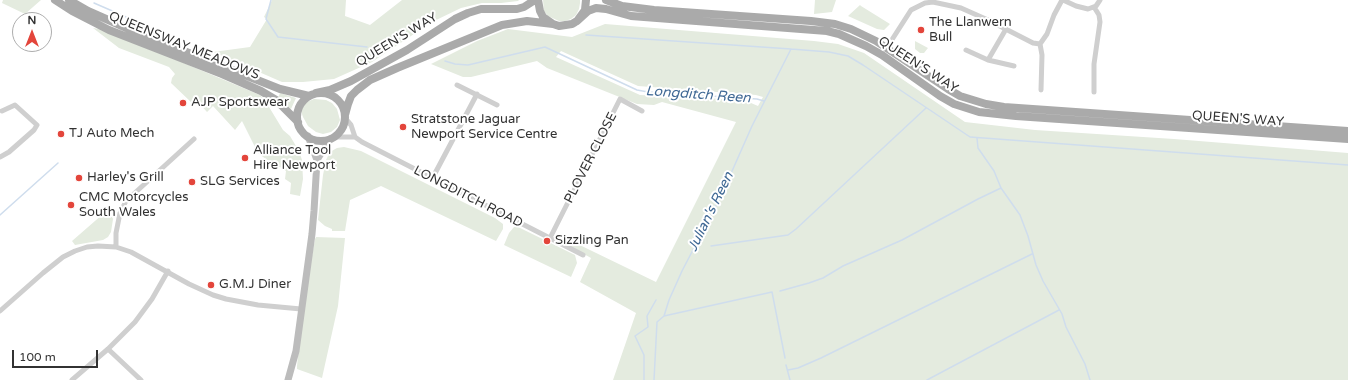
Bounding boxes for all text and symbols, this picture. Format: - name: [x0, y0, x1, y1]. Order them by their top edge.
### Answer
- street label: QUEENSWAY MEADOWS: [106, 9, 262, 83]
- street label: QUEEN'S WAY: [354, 10, 440, 70]
- north arrow: [12, 12, 52, 52]
- text: N: [28, 14, 36, 27]
- place label: The Llanwern Bull: [929, 15, 1012, 46]
- marker: The Llanwern Bull: [916, 25, 926, 35]
- street label: QUEEN'S WAY: [875, 33, 961, 97]
- water label: Longditch Reen: [645, 83, 751, 107]
- place label: AJP Sportswear: [191, 95, 289, 111]
- marker: AJP Sportswear: [178, 98, 188, 108]
- street label: QUEEN'S WAY: [1192, 108, 1284, 130]
- street label: PLOVER CLOSE: [561, 110, 621, 206]
- place label: Stratstone Jaguar Newport Service Centre: [411, 112, 557, 143]
- marker: Stratstone Jaguar Newport Service Centre: [398, 122, 408, 132]
- place label: TJ Auto Mech: [69, 126, 155, 142]
- marker: TJ Auto Mech: [56, 129, 66, 139]
- place label: Alliance Tool Hire Newport: [253, 143, 335, 174]
- marker: Alliance Tool Hire Newport: [240, 153, 250, 163]
- street label: LONGDITCH ROAD: [411, 163, 525, 231]
- place label: Harley's Grill: [87, 170, 164, 186]
- water label: Julian's Reen: [685, 170, 737, 254]
- marker: Harley's Grill: [74, 173, 84, 183]
- place label: SLG Services: [200, 174, 280, 190]
- marker: SLG Services: [187, 177, 197, 187]
- place label: CMC Motorcycles South Wales: [79, 190, 188, 221]
- marker: CMC Motorcycles South Wales: [66, 200, 76, 210]
- place label: Sizzling Pan: [555, 233, 629, 249]
- marker: Sizzling Pan: [542, 236, 552, 246]
- place label: G.M.J Diner: [219, 277, 291, 293]
- marker: G.M.J Diner: [206, 280, 216, 290]
- scale bar: [14, 342, 100, 368]
- text: 100 m: [19, 350, 56, 364]

